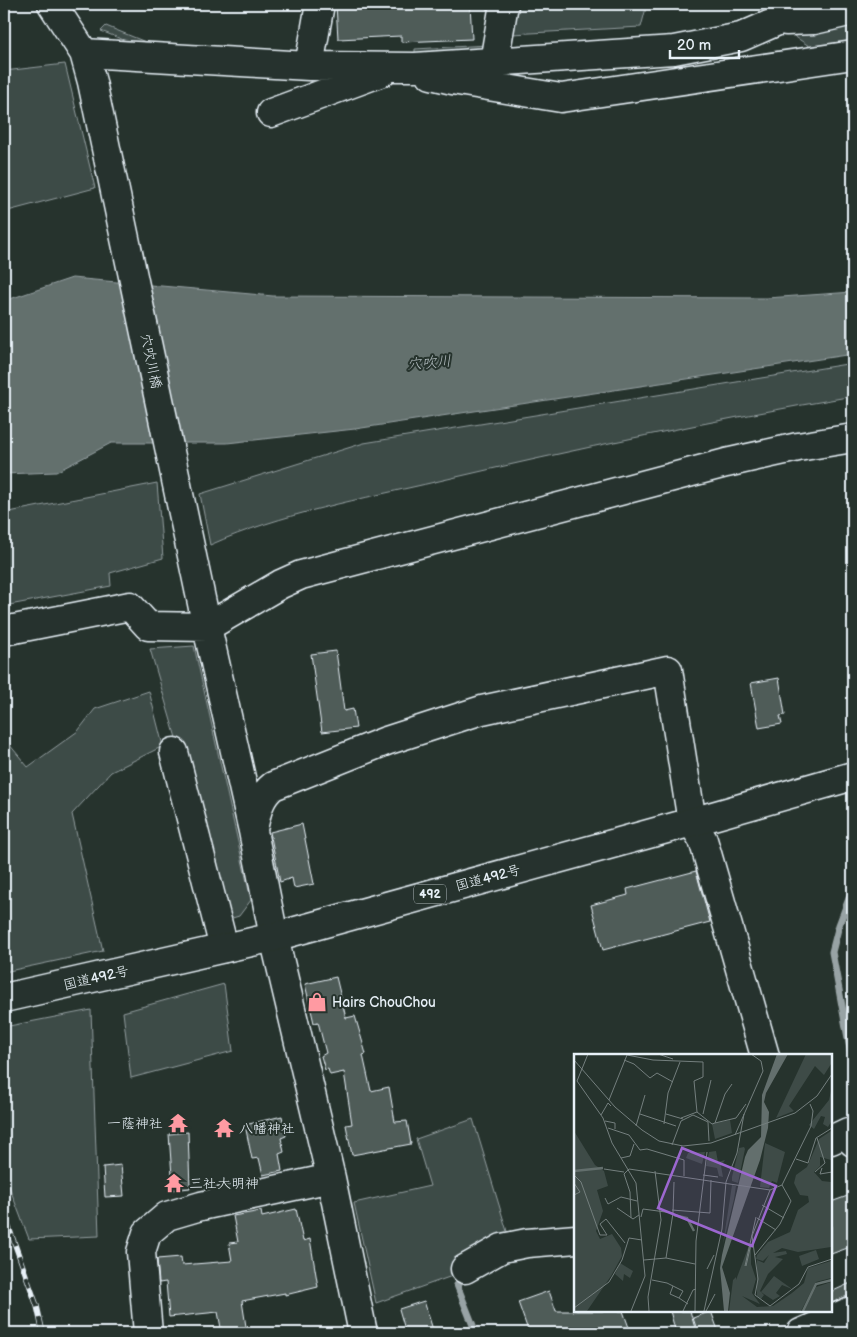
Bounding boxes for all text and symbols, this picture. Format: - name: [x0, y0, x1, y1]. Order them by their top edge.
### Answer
- scale bar: [670, 28, 738, 60]
- text: 20 m: [677, 36, 711, 55]
- street label: 穴吹川橋: [137, 332, 165, 390]
- water label: 穴吹川: [406, 352, 452, 374]
- street label: 国道492号: [453, 861, 523, 895]
- road number: 492: [414, 884, 446, 904]
- street label: 国道492号: [61, 962, 131, 994]
- shop icon: Hairs ChouChou: [306, 991, 328, 1013]
- place label: Hairs ChouChou: [332, 994, 436, 1011]
- inset map: [574, 1054, 832, 1312]
- temple icon: 一蔭神社: [167, 1112, 189, 1134]
- place label: 一蔭神社: [107, 1115, 163, 1132]
- temple icon: 八幡神社: [213, 1117, 235, 1139]
- place label: 八幡神社: [239, 1120, 295, 1137]
- temple icon: 三社大明神: [163, 1172, 185, 1194]
- place label: 三社大明神: [189, 1175, 259, 1192]

